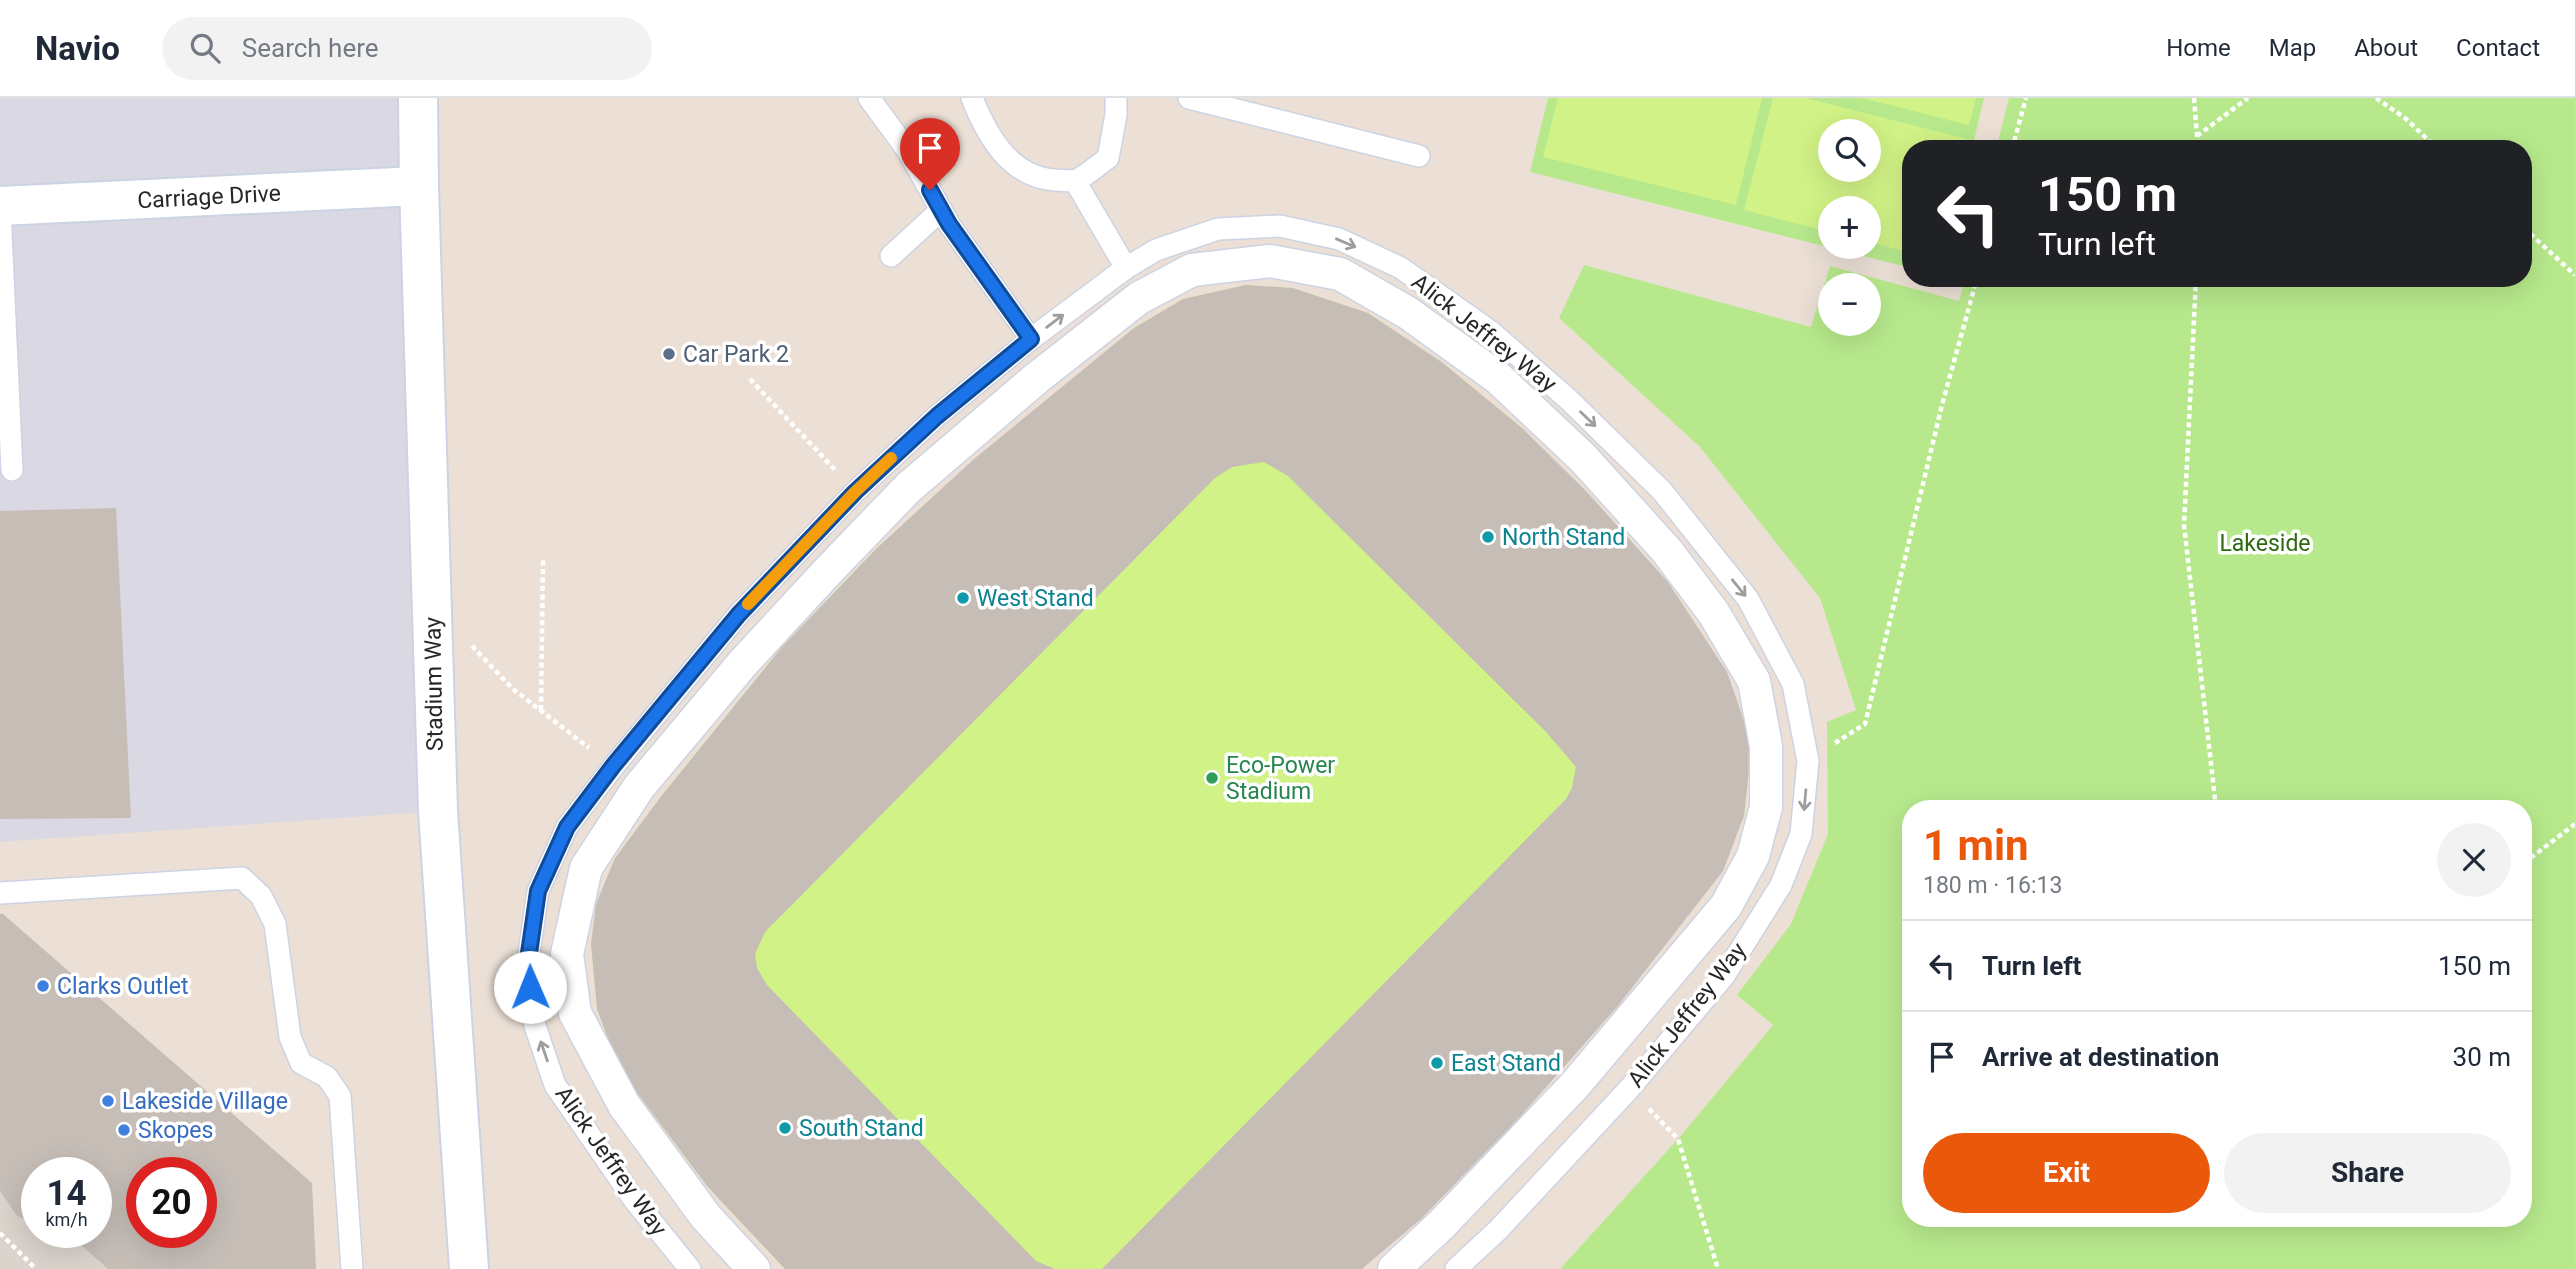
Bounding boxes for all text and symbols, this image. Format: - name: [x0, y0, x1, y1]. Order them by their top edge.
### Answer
- search box: [162, 17, 652, 80]
- text: Navio: [35, 29, 120, 68]
- icon: search: [186, 29, 224, 67]
- text: Search here: [242, 33, 379, 63]
- text: Home: [2166, 34, 2231, 62]
- text: Map: [2269, 34, 2316, 62]
- text: About: [2354, 34, 2418, 62]
- text: Contact: [2456, 34, 2540, 62]
- pin: [900, 118, 960, 190]
- map controls: [1818, 119, 1881, 336]
- button: search: [1818, 119, 1881, 182]
- icon: arrive: [911, 129, 949, 167]
- text: 150 m: [2038, 166, 2177, 223]
- icon: left: [1923, 168, 2014, 259]
- street label: Carriage Drive: [137, 180, 281, 214]
- button: +: [1818, 196, 1881, 259]
- text: Turn left: [2038, 225, 2156, 263]
- one-way arrow: [1335, 237, 1357, 250]
- street label: Alick Jeffrey Way: [1406, 268, 1562, 398]
- button: −: [1818, 273, 1881, 336]
- one-way arrow: [1045, 314, 1064, 329]
- place label: Car Park 2: [683, 341, 789, 368]
- marker: Car Park 2: [661, 346, 677, 362]
- one-way arrow: [1579, 411, 1596, 428]
- place label: North Stand: [1502, 524, 1625, 551]
- marker: North Stand: [1480, 529, 1496, 545]
- park label: Lakeside: [2219, 530, 2311, 557]
- one-way arrow: [1732, 579, 1747, 597]
- place label: West Stand: [977, 585, 1094, 612]
- marker: West Stand: [955, 590, 971, 606]
- street label: Stadium Way: [419, 617, 449, 751]
- place label: Eco-Power Stadium: [1226, 752, 1335, 805]
- marker: Eco-Power Stadium: [1204, 770, 1220, 786]
- one-way arrow: [1798, 788, 1811, 811]
- text: 1 min: [1923, 821, 2029, 870]
- button: close: [2437, 823, 2511, 897]
- text: 180 m · 16:13: [1923, 872, 2062, 899]
- street label: Alick Jeffrey Way: [1622, 937, 1752, 1093]
- icon: left: [1923, 947, 1961, 985]
- position arrow: [493, 950, 567, 1024]
- text: Turn left: [1982, 951, 2081, 981]
- text: 150 m: [2438, 951, 2511, 981]
- place label: Clarks Outlet: [57, 973, 188, 1000]
- marker: Clarks Outlet: [35, 978, 51, 994]
- icon: arrive: [1923, 1038, 1961, 1076]
- one-way arrow: [537, 1040, 549, 1062]
- text: Arrive at destination: [1982, 1042, 2219, 1072]
- text: 30 m: [2453, 1042, 2511, 1072]
- place label: East Stand: [1451, 1050, 1561, 1077]
- marker: East Stand: [1429, 1055, 1445, 1071]
- street label: Alick Jeffrey Way: [549, 1081, 673, 1241]
- place label: Lakeside Village: [122, 1088, 288, 1115]
- marker: Lakeside Village: [100, 1093, 116, 1109]
- place label: South Stand: [799, 1115, 924, 1142]
- place label: Skopes: [138, 1117, 213, 1144]
- marker: South Stand: [777, 1120, 793, 1136]
- marker: Skopes: [116, 1122, 132, 1138]
- button: Exit: [1923, 1133, 2210, 1213]
- button: Share: [2224, 1133, 2511, 1213]
- speed limit sign: 20: [126, 1157, 217, 1248]
- text: 14: [46, 1173, 87, 1214]
- text: km/h: [45, 1209, 88, 1230]

